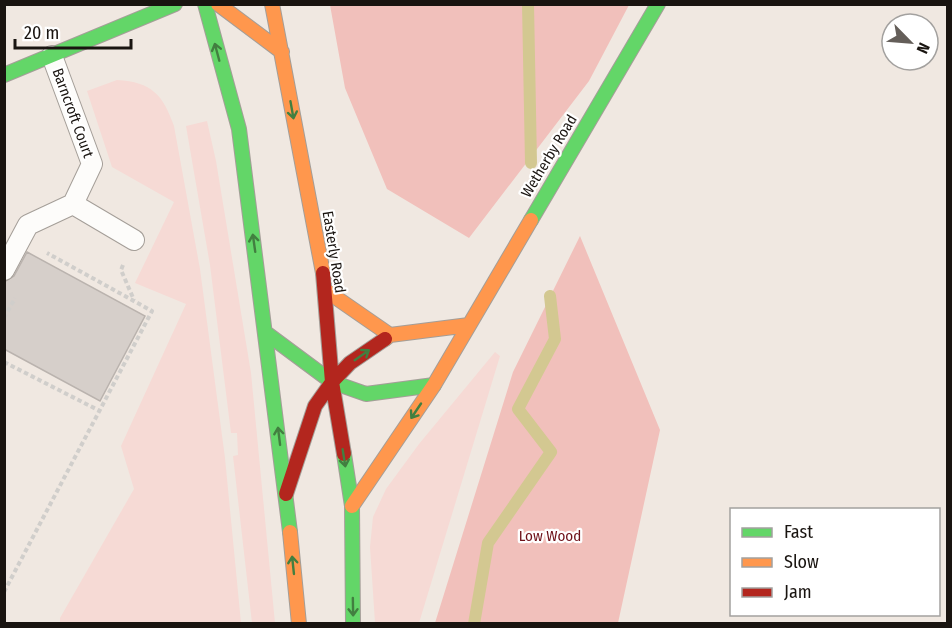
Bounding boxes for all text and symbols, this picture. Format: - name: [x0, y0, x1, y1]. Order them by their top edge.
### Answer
- scale bar: [15, 12, 130, 50]
- north arrow: [880, 12, 940, 72]
- text: 20 m: [24, 22, 59, 44]
- text: N: [913, 40, 934, 56]
- one-way arrow: [211, 43, 223, 62]
- street label: Barncroft Court: [48, 66, 98, 160]
- one-way arrow: [287, 100, 298, 119]
- street label: Wetherby Road: [517, 111, 581, 201]
- street label: Easterly Road: [319, 210, 349, 294]
- one-way arrow: [249, 234, 260, 253]
- one-way arrow: [354, 349, 370, 361]
- one-way arrow: [410, 402, 422, 418]
- one-way arrow: [273, 427, 284, 447]
- one-way arrow: [339, 448, 350, 468]
- legend: [730, 508, 940, 616]
- text: Fast: [784, 521, 813, 543]
- park label: Low Wood: [519, 527, 581, 545]
- text: Slow: [784, 551, 819, 573]
- one-way arrow: [287, 556, 298, 576]
- text: Jam: [784, 581, 812, 603]
- one-way arrow: [347, 596, 359, 616]

